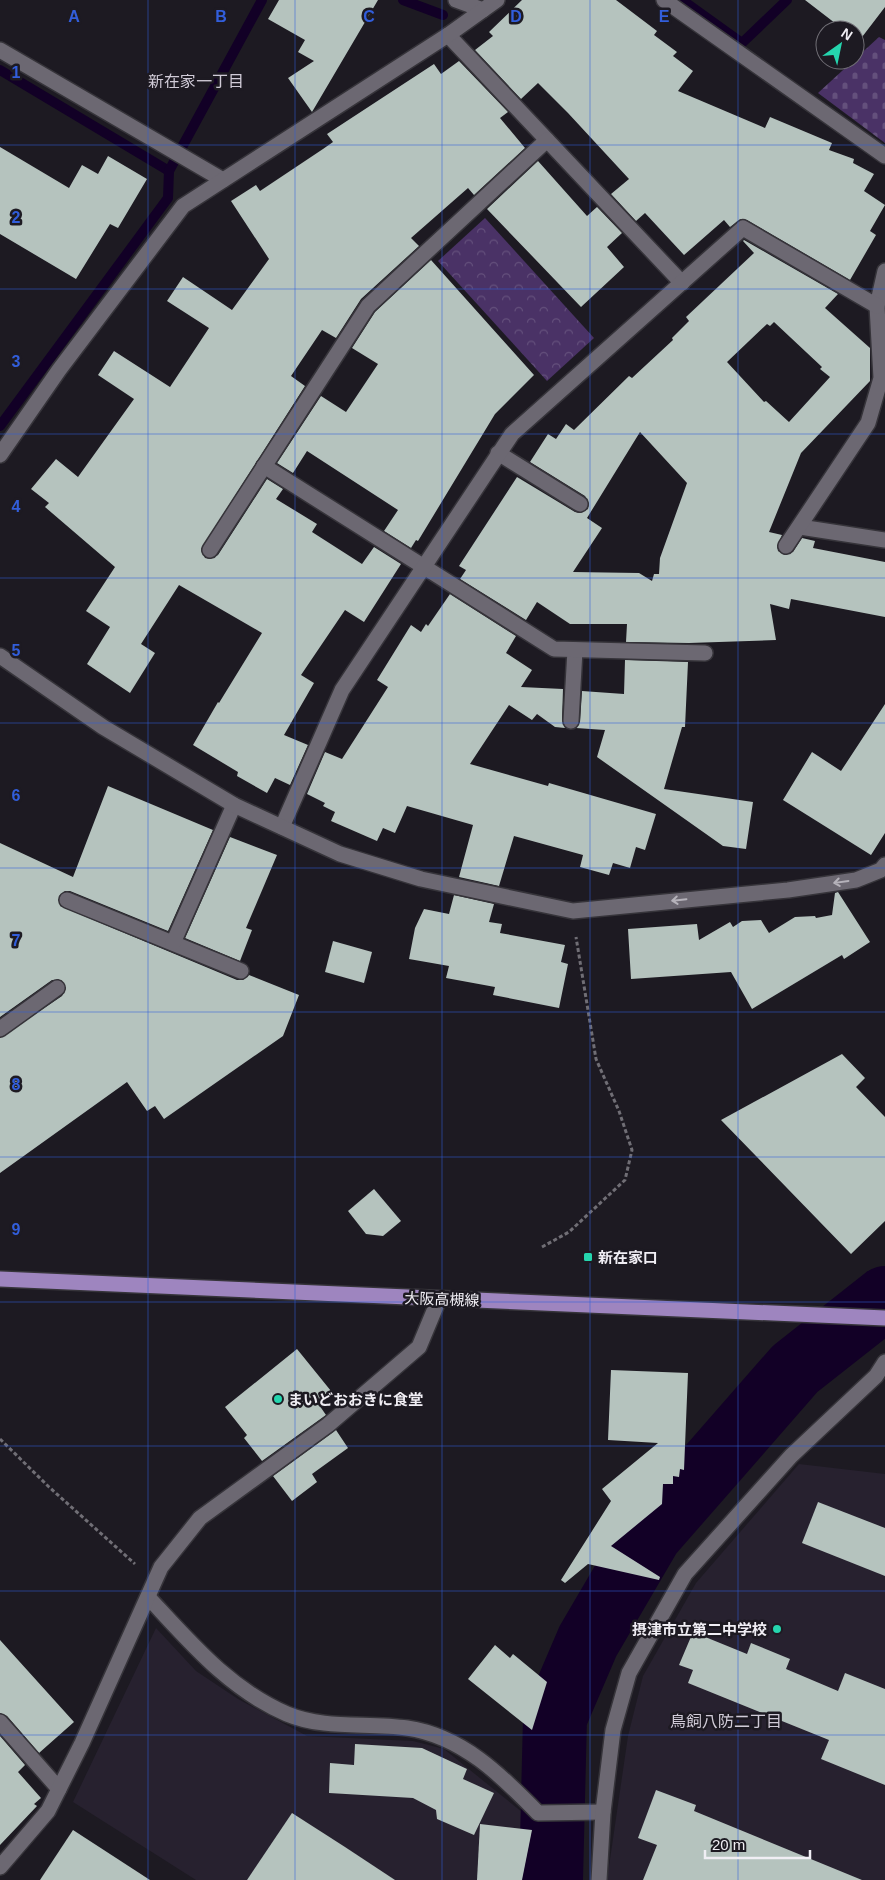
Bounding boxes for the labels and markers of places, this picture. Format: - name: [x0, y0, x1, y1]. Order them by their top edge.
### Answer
- place label: 新在家口: [598, 1249, 658, 1266]
- marker: 新在家口: [582, 1251, 594, 1263]
- place label: まいどおおきに食堂: [288, 1391, 423, 1408]
- marker: まいどおおきに食堂: [272, 1393, 284, 1405]
- place label: 摂津市立第二中学校: [632, 1621, 767, 1638]
- marker: 摂津市立第二中学校: [771, 1623, 783, 1635]

